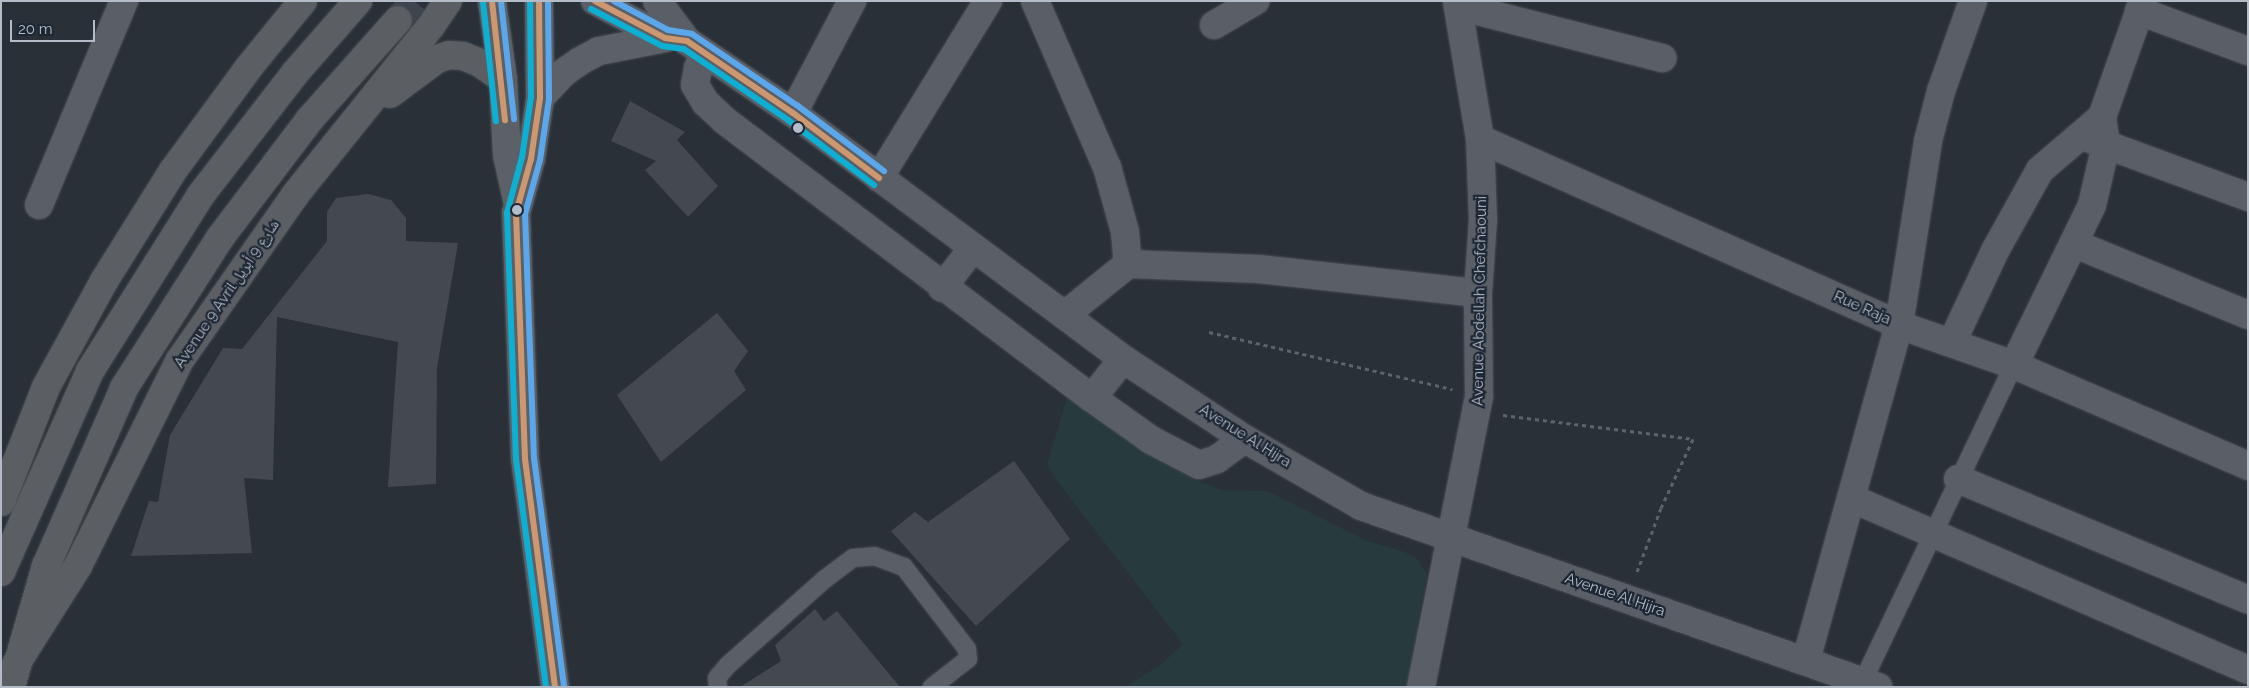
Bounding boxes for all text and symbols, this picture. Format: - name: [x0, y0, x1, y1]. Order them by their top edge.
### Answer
- scale bar: [12, 10, 98, 42]
- text: 20 m: [18, 20, 53, 38]
- unlabelled marker: [793, 123, 803, 133]
- street label: Avenue Abdellah Chefchaouni: [1469, 196, 1491, 406]
- unlabelled marker: [512, 205, 522, 215]
- street label: Avenue 9 Avril شارع 9 أبريل: [170, 216, 284, 372]
- street label: Rue Raja: [1831, 287, 1893, 329]
- street label: Avenue Al Hijra: [1195, 400, 1295, 472]
- street label: Avenue Al Hijra: [1562, 569, 1668, 621]

